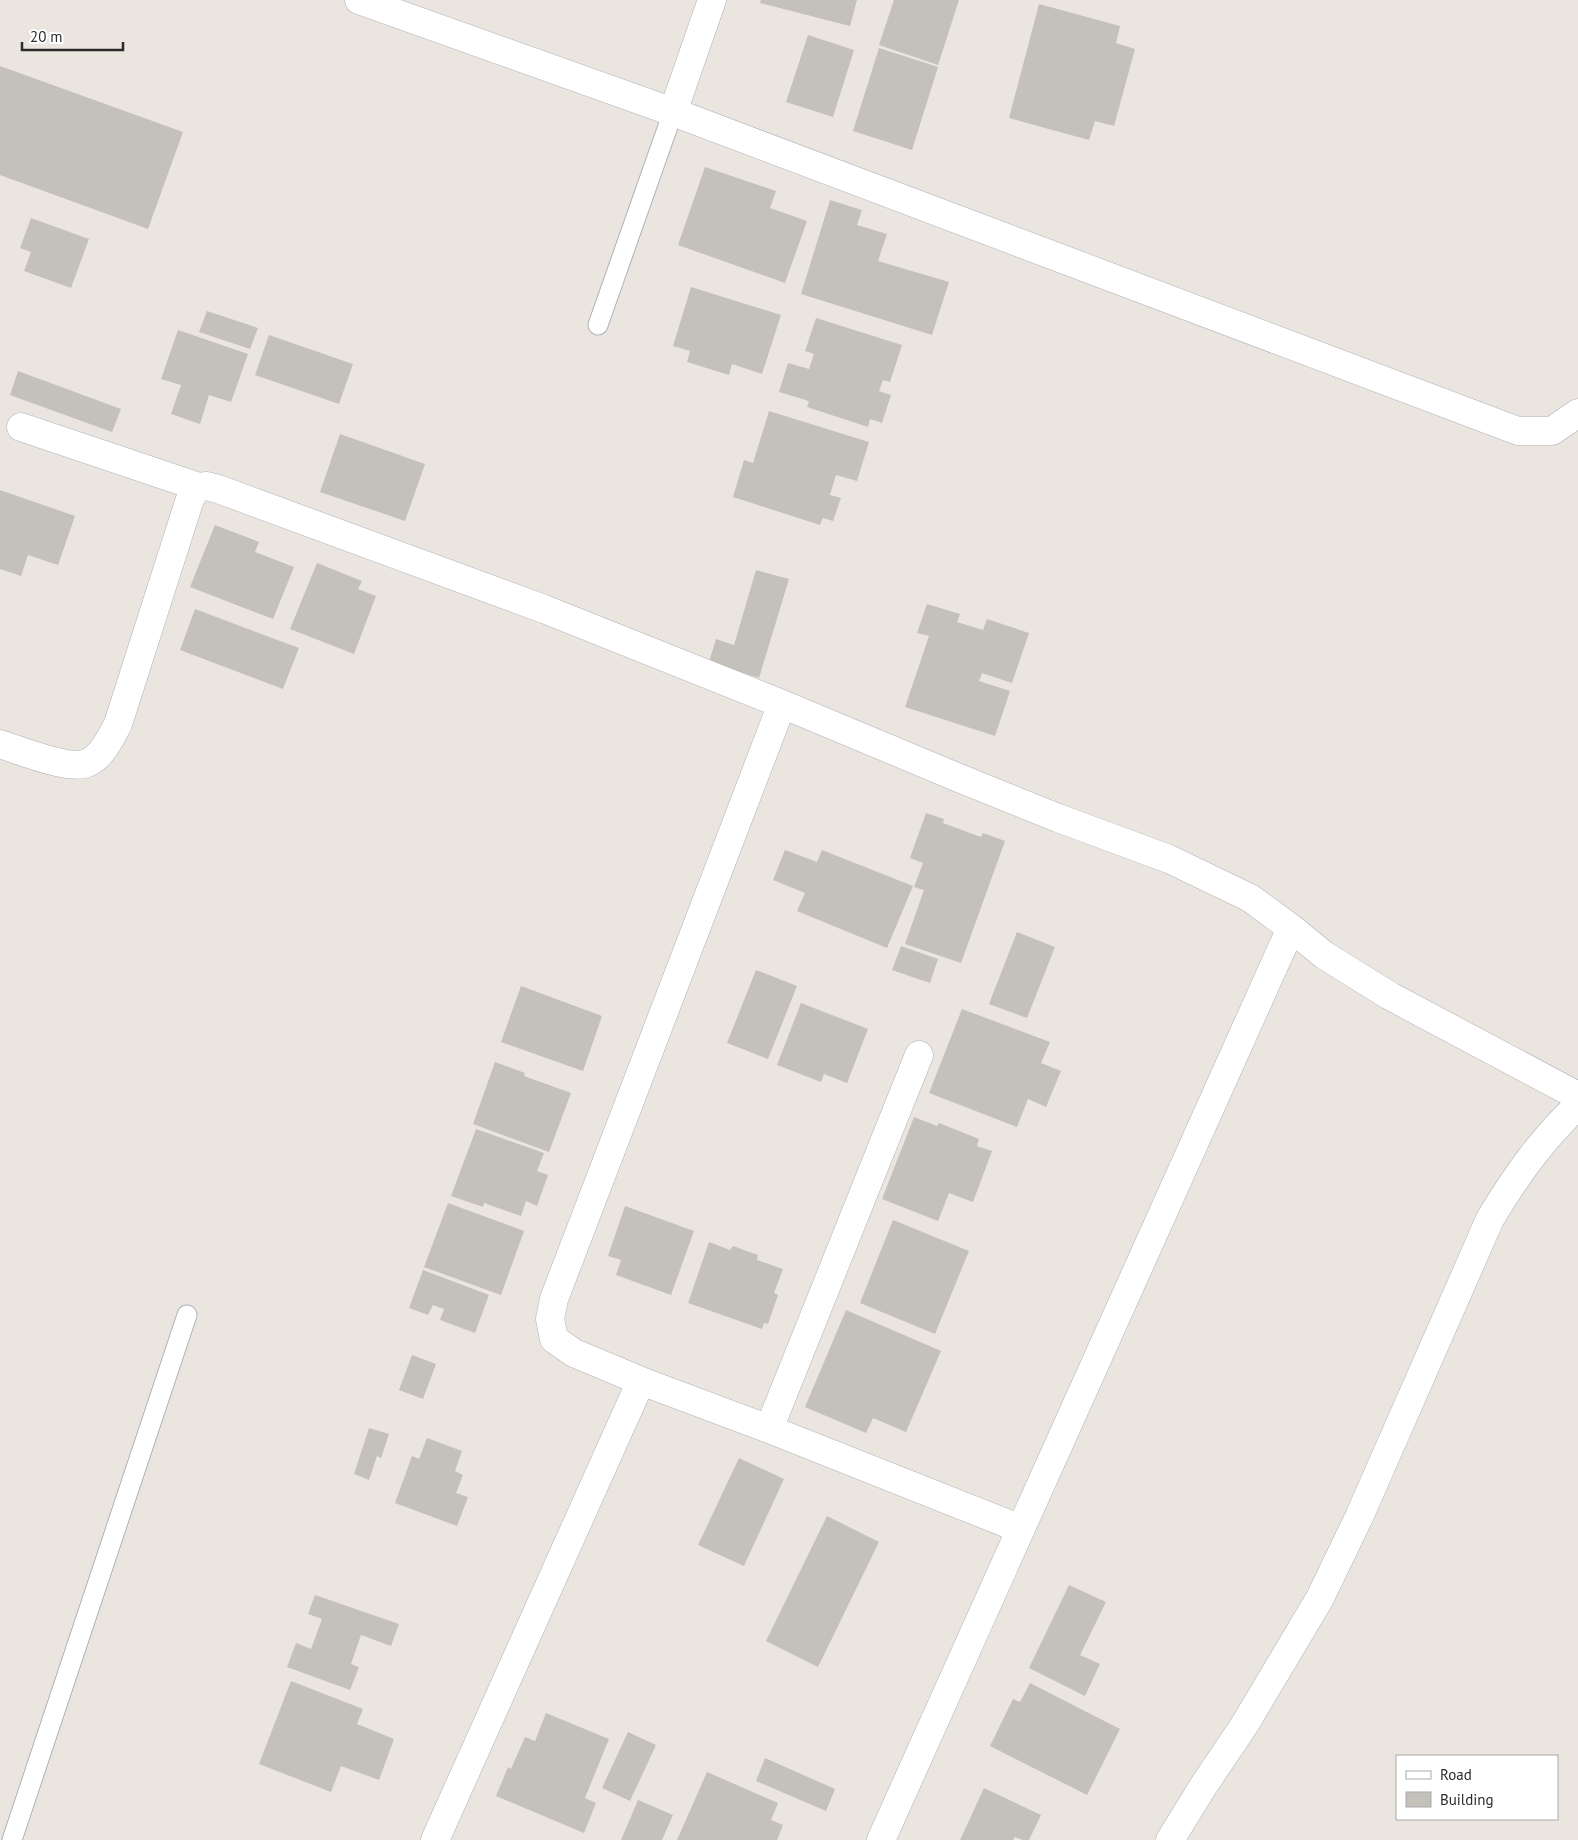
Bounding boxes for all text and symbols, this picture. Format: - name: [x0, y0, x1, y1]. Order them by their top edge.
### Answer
- scale bar: [22, 20, 124, 52]
- text: 20 m: [30, 27, 63, 46]
- legend: [1396, 1755, 1558, 1820]
- text: Road: [1440, 1765, 1472, 1784]
- text: Building: [1440, 1790, 1494, 1809]

